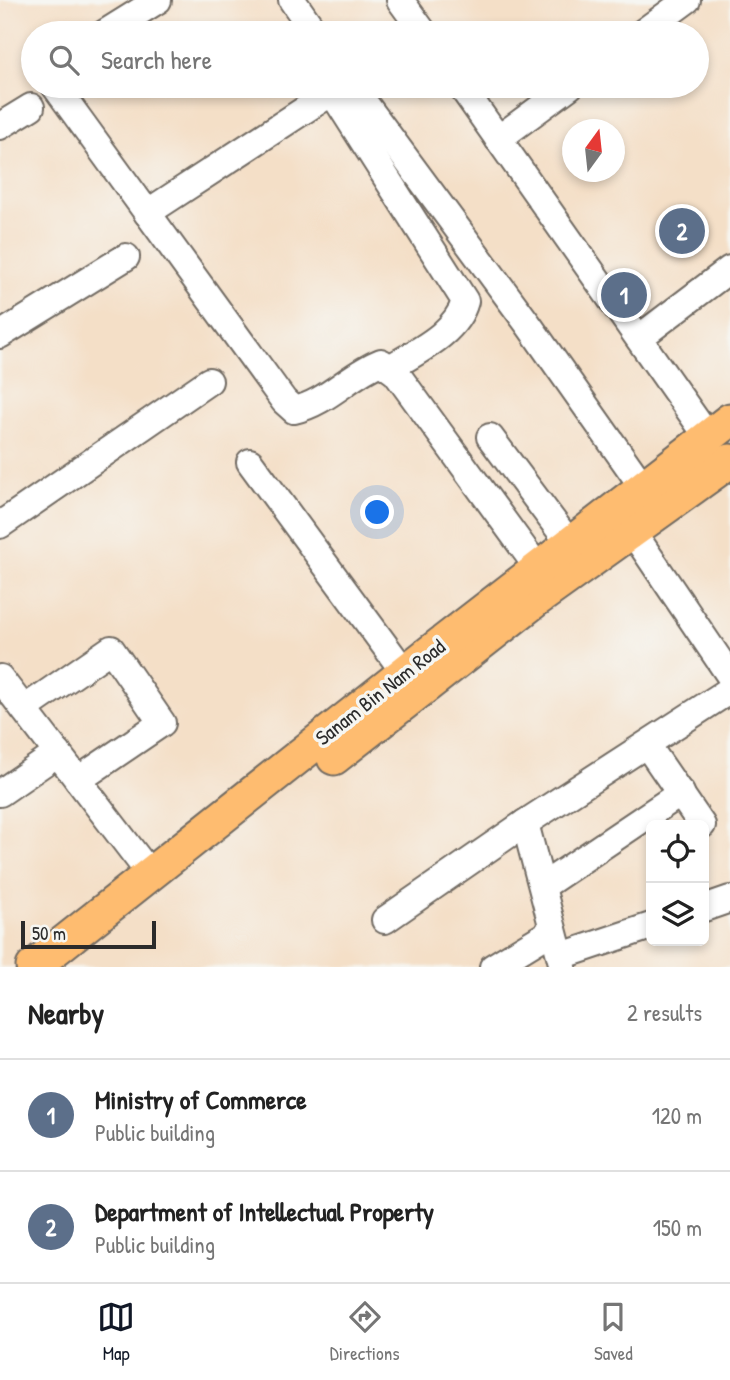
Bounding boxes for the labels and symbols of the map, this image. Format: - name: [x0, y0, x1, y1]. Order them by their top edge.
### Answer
- north arrow: [562, 119, 625, 182]
- pin: 2: [659, 205, 705, 257]
- pin: 1: [601, 269, 647, 321]
- your location: [360, 495, 394, 529]
- street label: Sanam Bin Nam Road: [309, 632, 451, 752]
- scale bar: [21, 918, 156, 950]

